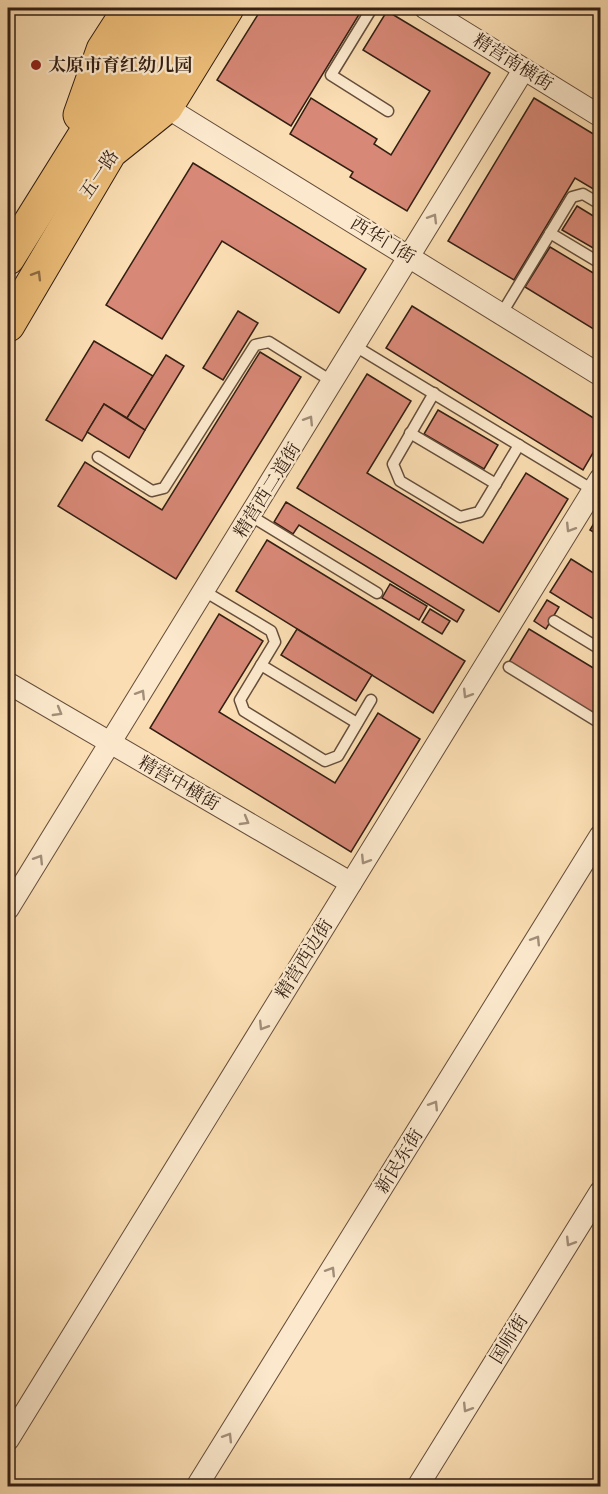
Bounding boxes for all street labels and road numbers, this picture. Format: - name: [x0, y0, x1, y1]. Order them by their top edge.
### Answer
- street label: 精营南横街: [467, 29, 557, 98]
- street label: 五一路: [75, 145, 126, 204]
- street label: 西华门街: [345, 212, 420, 271]
- street label: 精营西二道街: [229, 438, 307, 543]
- street label: 精营中横街: [133, 751, 223, 818]
- street label: 精营西边街: [271, 915, 340, 1005]
- street label: 新民东街: [371, 1125, 430, 1199]
- street label: 国师街: [485, 1310, 535, 1369]

